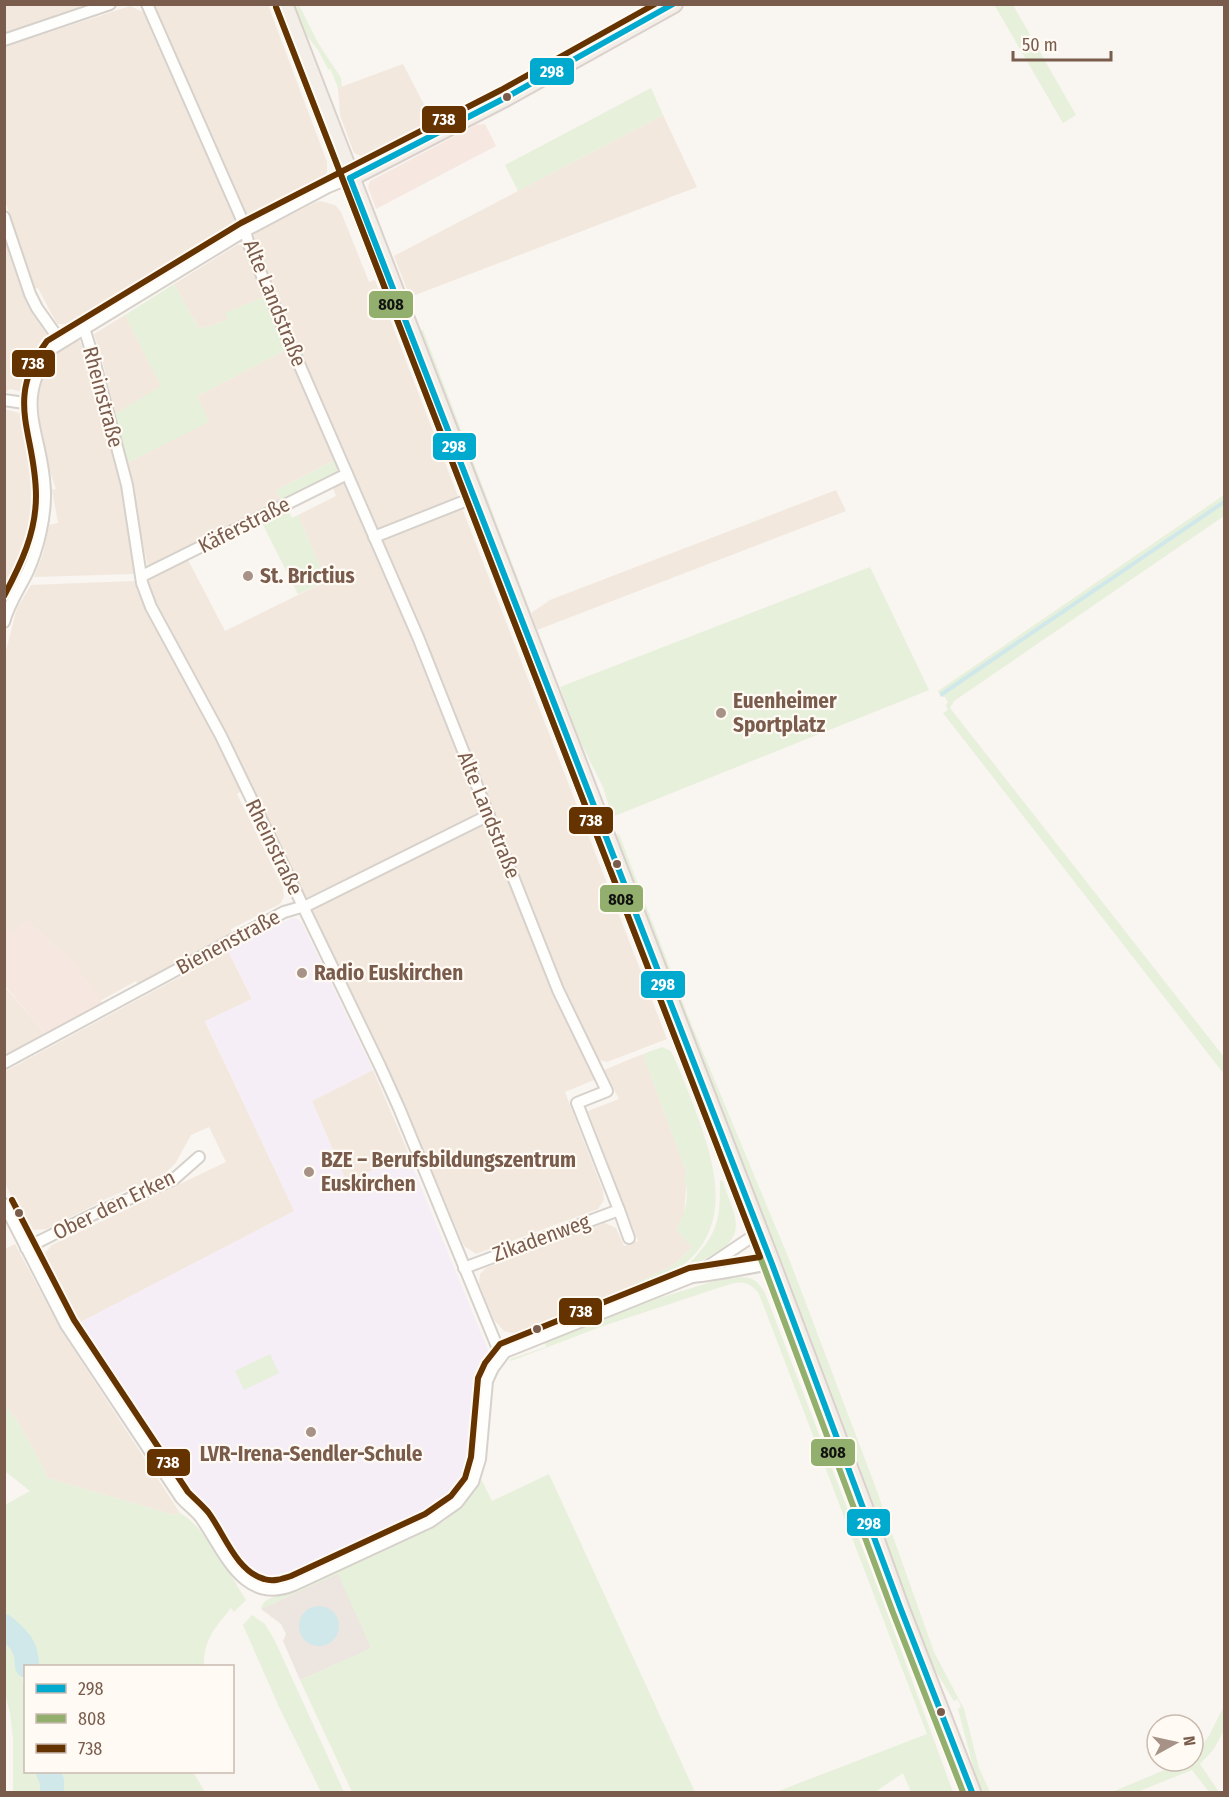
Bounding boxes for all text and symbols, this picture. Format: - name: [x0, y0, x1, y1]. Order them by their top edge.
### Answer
- scale bar: [1013, 24, 1110, 62]
- text: 50 m: [1022, 34, 1058, 56]
- line badge: 298: [529, 57, 575, 86]
- text: 298: [539, 62, 565, 81]
- unlabelled marker: [501, 91, 513, 103]
- line badge: 738: [421, 105, 467, 134]
- text: 738: [433, 110, 456, 129]
- street label: Alte Landstraße: [238, 236, 312, 370]
- line badge: 808: [368, 290, 414, 319]
- text: 808: [378, 295, 404, 314]
- street label: Rheinstraße: [77, 344, 129, 450]
- line badge: 738: [11, 349, 56, 378]
- text: 738: [22, 354, 45, 373]
- line badge: 298: [432, 432, 477, 461]
- text: 298: [441, 437, 467, 456]
- street label: Käferstraße: [194, 491, 294, 559]
- place label: St. Brictius: [260, 563, 355, 589]
- marker: St. Brictius: [241, 569, 255, 583]
- place label: Euenheimer Sportplatz: [733, 688, 837, 738]
- marker: Euenheimer Sportplatz: [714, 706, 728, 720]
- street label: Alte Landstraße: [452, 748, 526, 882]
- street label: Rheinstraße: [240, 795, 308, 899]
- line badge: 738: [568, 806, 614, 835]
- text: 738: [580, 811, 603, 830]
- unlabelled marker: [611, 858, 623, 870]
- line badge: 808: [599, 884, 644, 913]
- text: 808: [608, 890, 634, 909]
- street label: Bienenstraße: [172, 904, 284, 980]
- place label: Radio Euskirchen: [314, 960, 463, 986]
- marker: Radio Euskirchen: [295, 966, 309, 980]
- line badge: 298: [640, 970, 686, 999]
- text: 298: [650, 975, 676, 994]
- place label: BZE – Berufsbildungszentrum Euskirchen: [321, 1147, 576, 1197]
- street label: Ober den Erken: [49, 1164, 179, 1246]
- marker: BZE – Berufsbildungszentrum Euskirchen: [302, 1165, 316, 1179]
- unlabelled marker: [13, 1207, 25, 1219]
- street label: Zikadenweg: [489, 1208, 593, 1268]
- line badge: 738: [558, 1297, 603, 1326]
- text: 738: [570, 1302, 593, 1321]
- unlabelled marker: [531, 1323, 543, 1335]
- marker: LVR-Irena-Sendler-Schule: [304, 1425, 318, 1439]
- line badge: 808: [810, 1438, 856, 1467]
- place label: LVR-Irena-Sendler-Schule: [200, 1441, 423, 1467]
- text: 808: [820, 1443, 846, 1462]
- line badge: 738: [146, 1448, 191, 1477]
- text: 738: [157, 1453, 180, 1472]
- line badge: 298: [846, 1508, 891, 1537]
- text: 298: [856, 1514, 882, 1533]
- legend: [24, 1665, 234, 1773]
- text: 298: [78, 1678, 104, 1700]
- unlabelled marker: [935, 1706, 947, 1718]
- text: 808: [78, 1708, 105, 1730]
- north arrow: [1145, 1713, 1205, 1773]
- text: N: [1179, 1735, 1199, 1747]
- text: 738: [78, 1738, 102, 1760]

